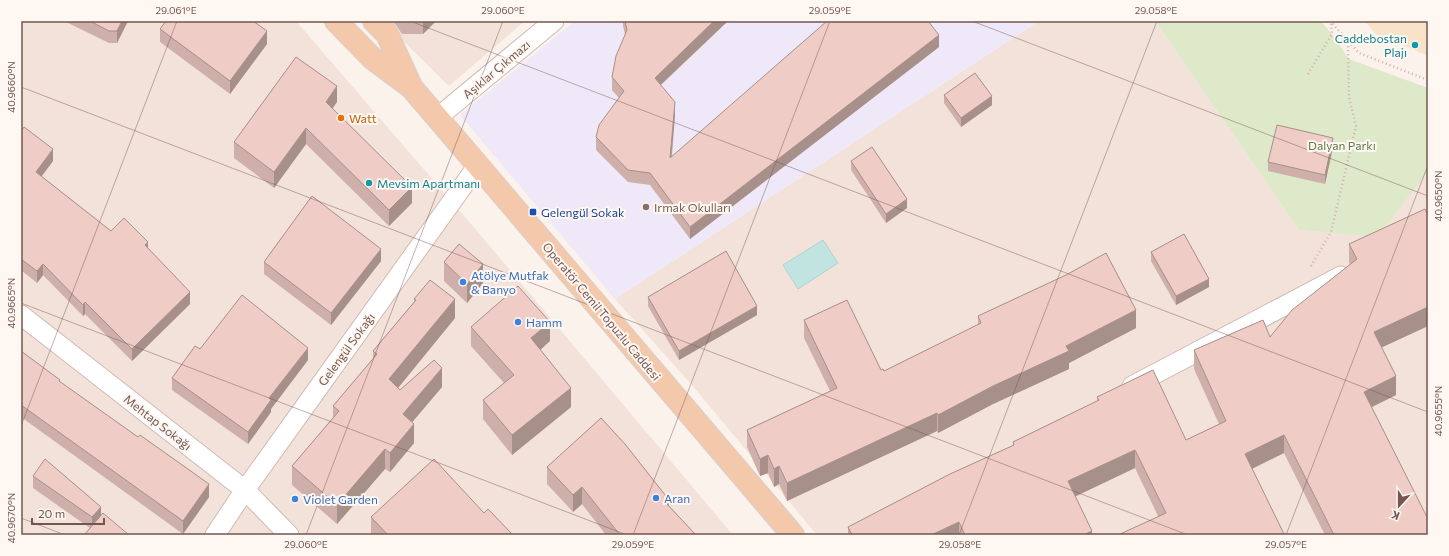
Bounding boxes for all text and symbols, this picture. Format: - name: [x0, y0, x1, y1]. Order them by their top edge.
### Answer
- text: 29.061°E: [155, 4, 197, 16]
- text: 29.060°E: [481, 4, 525, 16]
- text: 29.059°E: [809, 4, 851, 16]
- text: 29.058°E: [1135, 4, 1177, 16]
- place label: Caddebostan Plajı: [1335, 31, 1407, 59]
- street label: Aşıklar Çıkmazı: [460, 37, 532, 101]
- marker: Caddebostan Plajı: [1410, 40, 1420, 50]
- text: 40.9660°N: [5, 61, 17, 113]
- place label: Watt: [349, 111, 377, 125]
- marker: Watt: [336, 113, 346, 123]
- park label: Dalyan Parkı: [1308, 138, 1376, 152]
- text: 40.9650°N: [1432, 170, 1444, 222]
- place label: Mevsim Apartmanı: [377, 176, 480, 190]
- marker: Mevsim Apartmanı: [364, 178, 374, 188]
- place label: Irmak Okulları: [654, 200, 731, 214]
- marker: Irmak Okulları: [641, 202, 651, 212]
- place label: Gelengül Sokak: [541, 205, 625, 219]
- marker: Gelengül Sokak: [528, 207, 538, 217]
- street label: Operatör Cemil Topuzlu Caddesi: [540, 239, 664, 383]
- place label: Atölye Mutfak & Banyo: [471, 268, 549, 296]
- marker: Atölye Mutfak & Banyo: [458, 277, 468, 287]
- text: 40.9665°N: [5, 278, 17, 328]
- street label: Gelengül Sokağı: [315, 310, 377, 388]
- place label: Hamm: [526, 315, 562, 329]
- marker: Hamm: [513, 317, 523, 327]
- text: 40.9655°N: [1432, 386, 1444, 436]
- street label: Mehtap Sokağı: [121, 391, 195, 453]
- north arrow: [1379, 486, 1419, 526]
- place label: Aran: [664, 491, 690, 505]
- place label: Violet Garden: [303, 492, 378, 506]
- text: 40.9670°N: [5, 493, 17, 543]
- marker: Aran: [651, 493, 661, 503]
- marker: Violet Garden: [290, 494, 300, 504]
- scale bar: [32, 500, 104, 526]
- text: 20 m: [38, 506, 65, 520]
- text: K: [1389, 508, 1401, 523]
- text: 29.060°E: [284, 538, 328, 550]
- text: 29.059°E: [612, 538, 654, 550]
- text: 29.058°E: [939, 538, 981, 550]
- text: 29.057°E: [1265, 538, 1307, 550]

